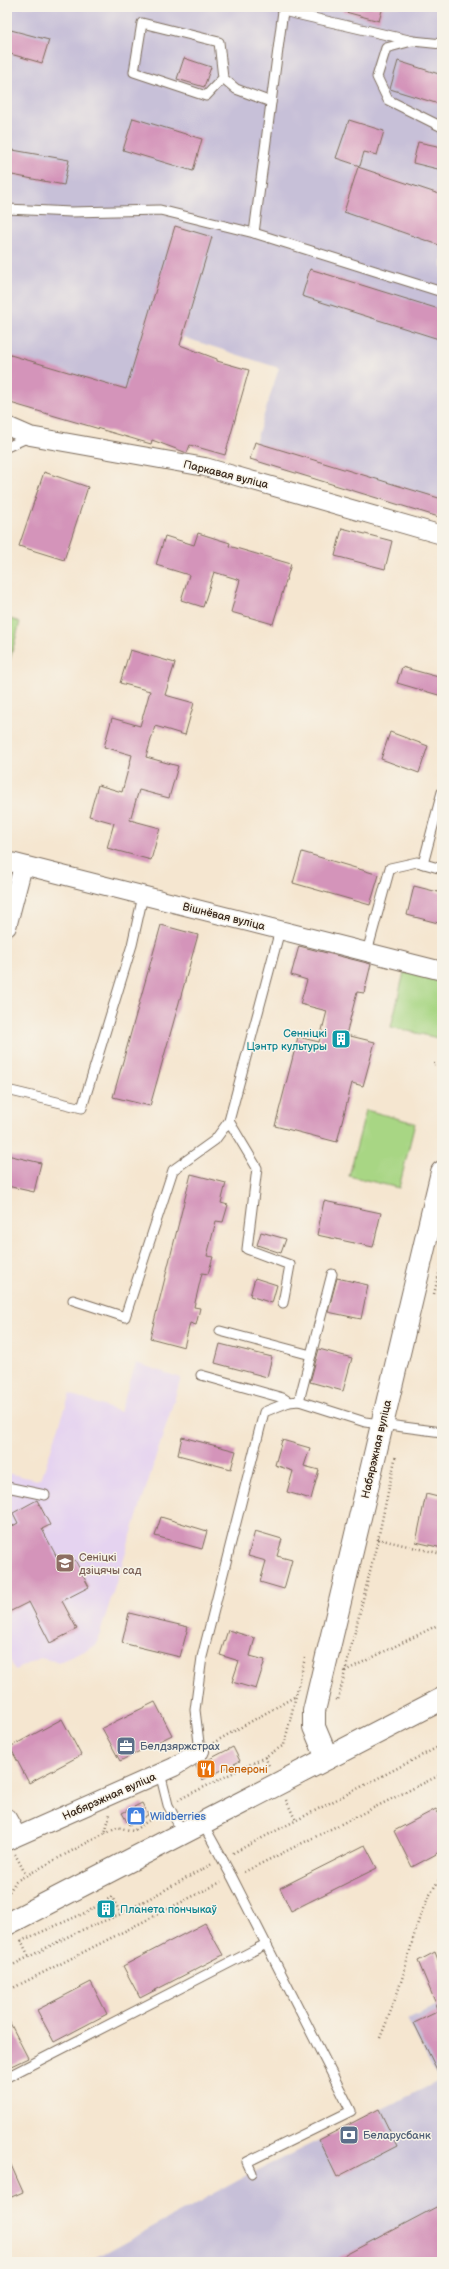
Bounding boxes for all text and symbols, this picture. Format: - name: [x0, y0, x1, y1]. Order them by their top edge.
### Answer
- street label: Паркавая вуліца: [182, 458, 270, 491]
- street label: Вішнёвая вуліца: [181, 900, 267, 933]
- place label: Сенніцкі Цэнтр культуры: [246, 1027, 327, 1053]
- building icon: Сенніцкі Цэнтр культуры: [330, 1028, 352, 1050]
- street label: Набярэжная вуліца: [359, 1398, 394, 1500]
- place label: Сеніцкі дзіцячы сад: [79, 1551, 142, 1577]
- school or university icon: Сеніцкі дзіцячы сад: [54, 1552, 76, 1574]
- office icon: Белдзяржстрах: [115, 1735, 137, 1757]
- place label: Белдзяржстрах: [140, 1740, 220, 1753]
- restaurant icon: Пепероні: [195, 1758, 217, 1780]
- place label: Пепероні: [220, 1763, 268, 1776]
- street label: Набярэжная вуліца: [61, 1770, 158, 1823]
- shop icon: Wildberries: [125, 1805, 147, 1827]
- place label: Wildberries: [150, 1810, 207, 1823]
- building icon: Планета пончыкаў: [95, 1898, 117, 1920]
- place label: Планета пончыкаў: [120, 1903, 217, 1916]
- bank icon: Беларусбанк: [338, 2124, 360, 2146]
- place label: Беларусбанк: [363, 2129, 431, 2142]

